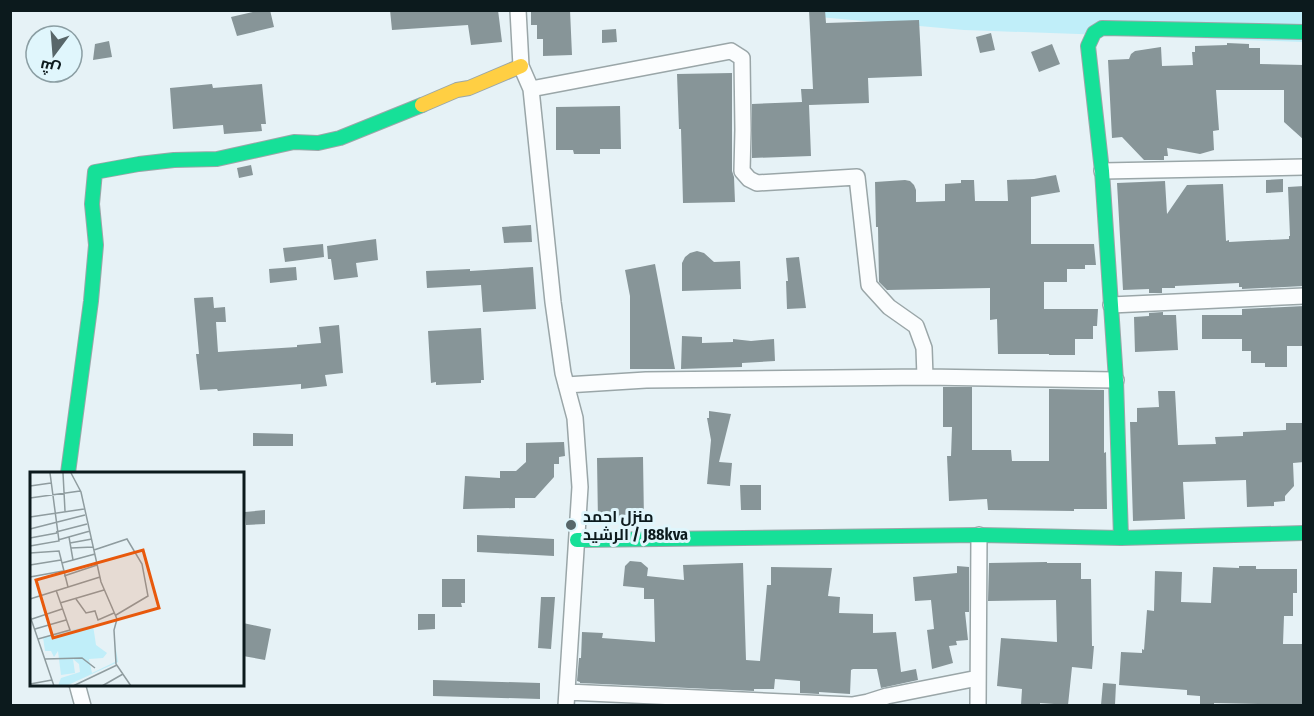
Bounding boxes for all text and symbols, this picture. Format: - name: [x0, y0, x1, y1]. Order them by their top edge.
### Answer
- north arrow: [24, 24, 84, 84]
- text: ش: [38, 56, 62, 80]
- inset map: [30, 472, 244, 686]
- place label: منزل احمد الرشيد / J88kva: [583, 507, 688, 544]
- marker: منزل احمد الرشيد / J88kva: [564, 518, 578, 532]

